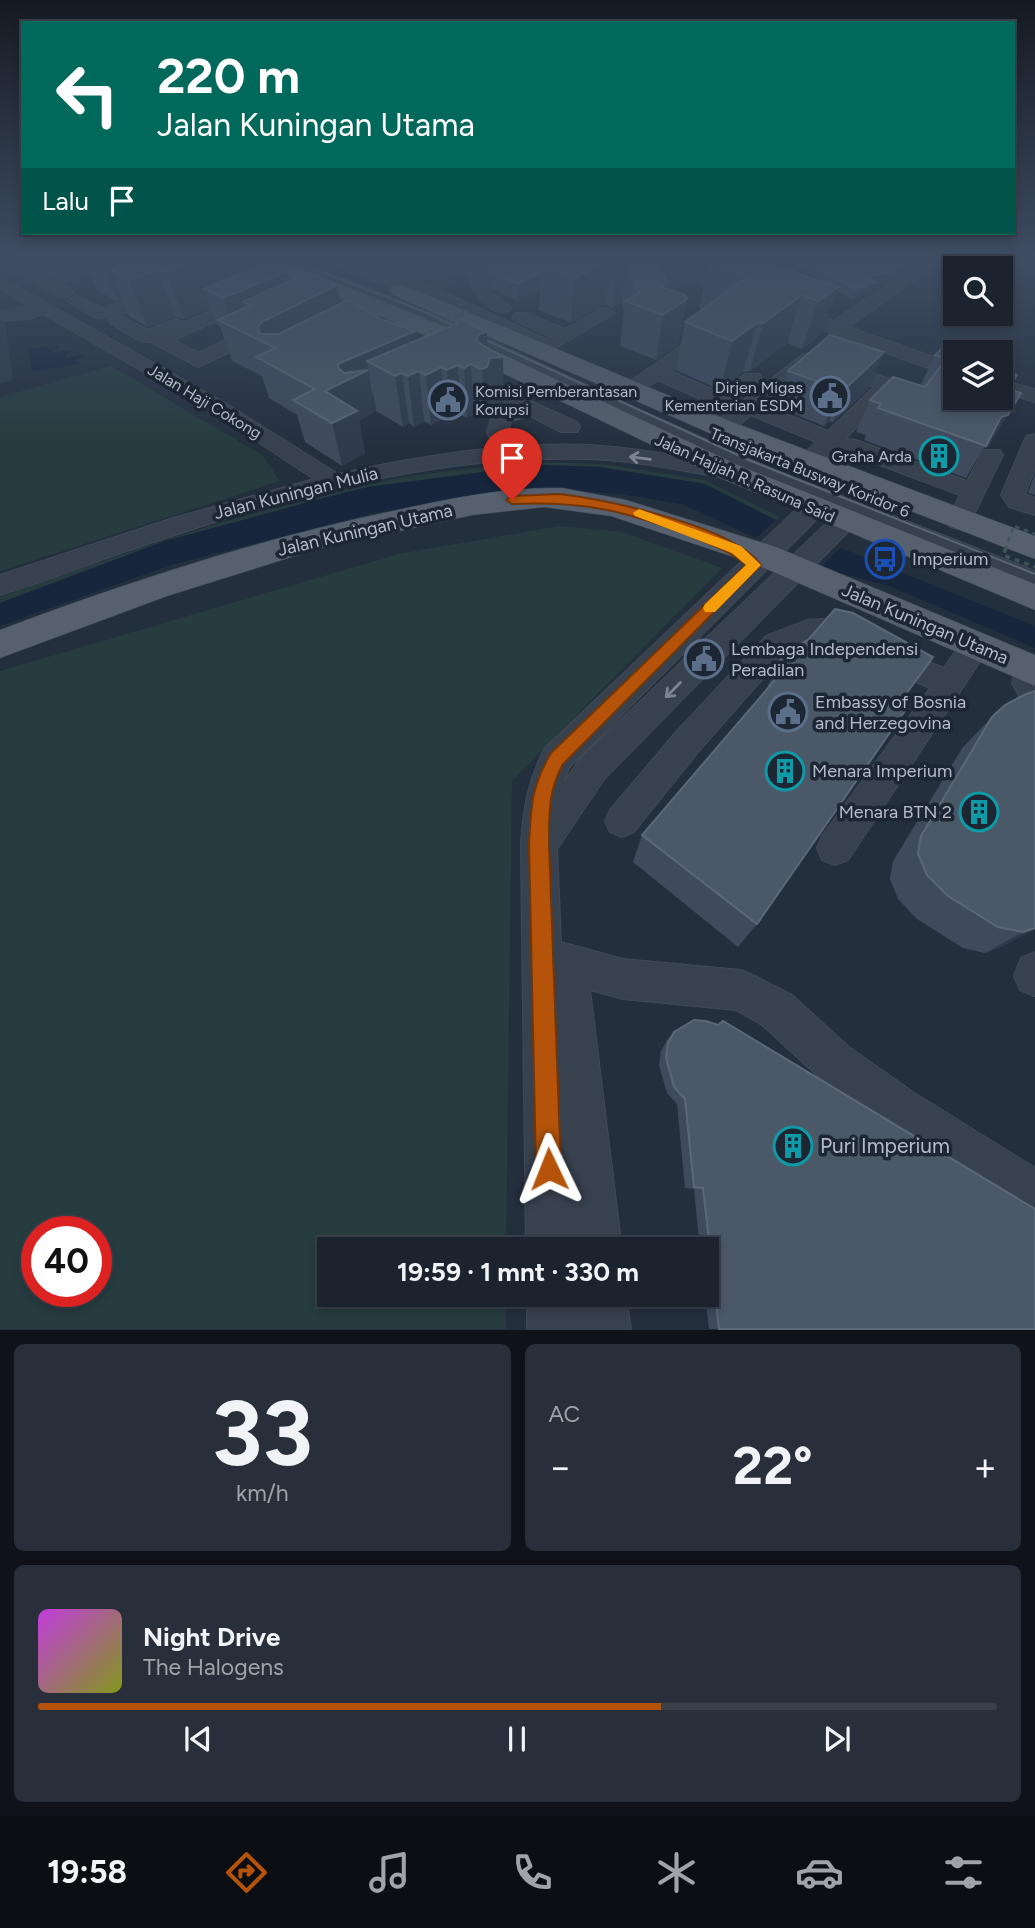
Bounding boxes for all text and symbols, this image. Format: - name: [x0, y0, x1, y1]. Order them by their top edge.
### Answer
- text: 220 m: [157, 46, 300, 105]
- icon: left: [42, 49, 133, 140]
- text: Jalan Kuningan Utama: [157, 106, 475, 144]
- icon: arrive: [103, 182, 141, 220]
- text: Lalu: [42, 185, 89, 217]
- map controls: [943, 256, 1013, 410]
- button: search: [943, 256, 1013, 326]
- button: layers: [943, 340, 1013, 410]
- street label: Jalan Haji Cokong: [145, 360, 265, 443]
- public building icon: Dirjen Migas Kementerian ESDM: [809, 375, 851, 417]
- place label: Dirjen Migas Kementerian ESDM: [665, 378, 803, 415]
- public building icon: Komisi Pemberantasan Korupsi: [427, 379, 469, 421]
- place label: Komisi Pemberantasan Korupsi: [475, 382, 637, 419]
- street label: Transjakarta Busway Koridor 6: [707, 424, 912, 521]
- pin: [482, 428, 542, 500]
- street label: Jalan Hajjah R. Rasuna Said: [652, 430, 838, 527]
- building icon: Graha Arda: [918, 435, 960, 477]
- icon: arrive: [493, 439, 531, 477]
- place label: Graha Arda: [831, 447, 912, 466]
- one-way arrow: [630, 451, 652, 464]
- street label: Jalan Kuningan Mulia: [212, 462, 380, 524]
- street label: Jalan Kuningan Utama: [275, 499, 455, 561]
- bus stop icon: Imperium: [864, 538, 906, 580]
- place label: Imperium: [912, 548, 988, 570]
- street label: Jalan Kuningan Utama: [838, 579, 1012, 669]
- public building icon: Lembaga Independensi Peradilan: [683, 638, 725, 680]
- place label: Lembaga Independensi Peradilan: [731, 638, 918, 681]
- one-way arrow: [665, 681, 682, 698]
- public building icon: Embassy of Bosnia and Herzegovina: [767, 691, 809, 733]
- place label: Embassy of Bosnia and Herzegovina: [815, 691, 966, 734]
- building icon: Menara Imperium: [764, 750, 806, 792]
- place label: Menara Imperium: [812, 760, 952, 782]
- building icon: Menara BTN 2: [958, 791, 1000, 833]
- place label: Menara BTN 2: [839, 801, 952, 823]
- building icon: Puri Imperium: [772, 1125, 814, 1167]
- position arrow: [512, 1132, 586, 1206]
- place label: Puri Imperium: [820, 1133, 950, 1158]
- speed limit sign: 40: [21, 1216, 112, 1307]
- text: 19:59 · 1 mnt · 330 m: [397, 1256, 639, 1288]
- text: 33: [212, 1379, 313, 1488]
- text: AC: [549, 1400, 580, 1428]
- text: 22°: [733, 1435, 813, 1497]
- text: −: [549, 1444, 572, 1490]
- text: +: [973, 1444, 997, 1490]
- text: km/h: [236, 1479, 289, 1507]
- text: Night Drive: [143, 1621, 280, 1653]
- text: The Halogens: [143, 1653, 284, 1681]
- icon: previous: [179, 1720, 217, 1758]
- icon: pause: [498, 1720, 536, 1758]
- icon: next: [818, 1720, 856, 1758]
- icon: directions: [222, 1848, 271, 1897]
- icon: music: [365, 1848, 414, 1897]
- icon: phone: [508, 1848, 557, 1897]
- icon: climate: [652, 1848, 701, 1897]
- icon: car: [795, 1848, 844, 1897]
- icon: filters: [939, 1848, 988, 1897]
- text: 19:58: [47, 1853, 127, 1891]

